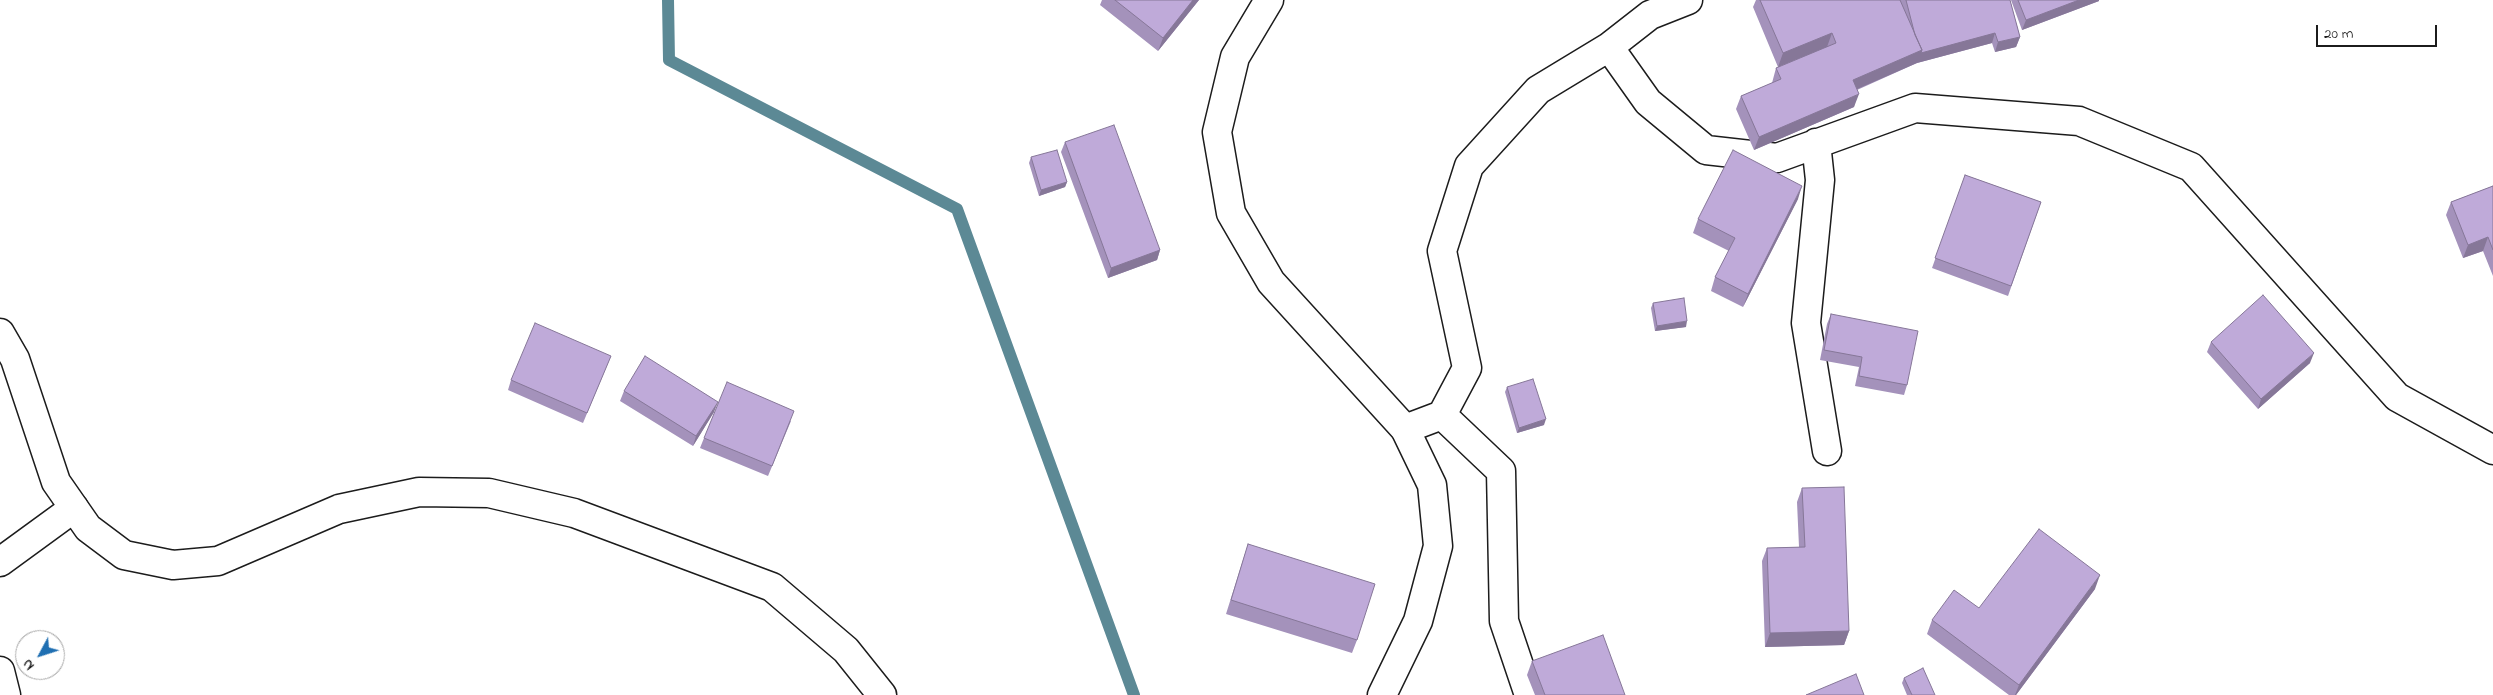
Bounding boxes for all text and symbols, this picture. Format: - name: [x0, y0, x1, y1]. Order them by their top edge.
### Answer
- scale bar: [2318, 15, 2439, 47]
- text: 20 m: [2324, 23, 2353, 45]
- north arrow: [15, 630, 65, 680]
- text: N: [18, 654, 40, 675]

